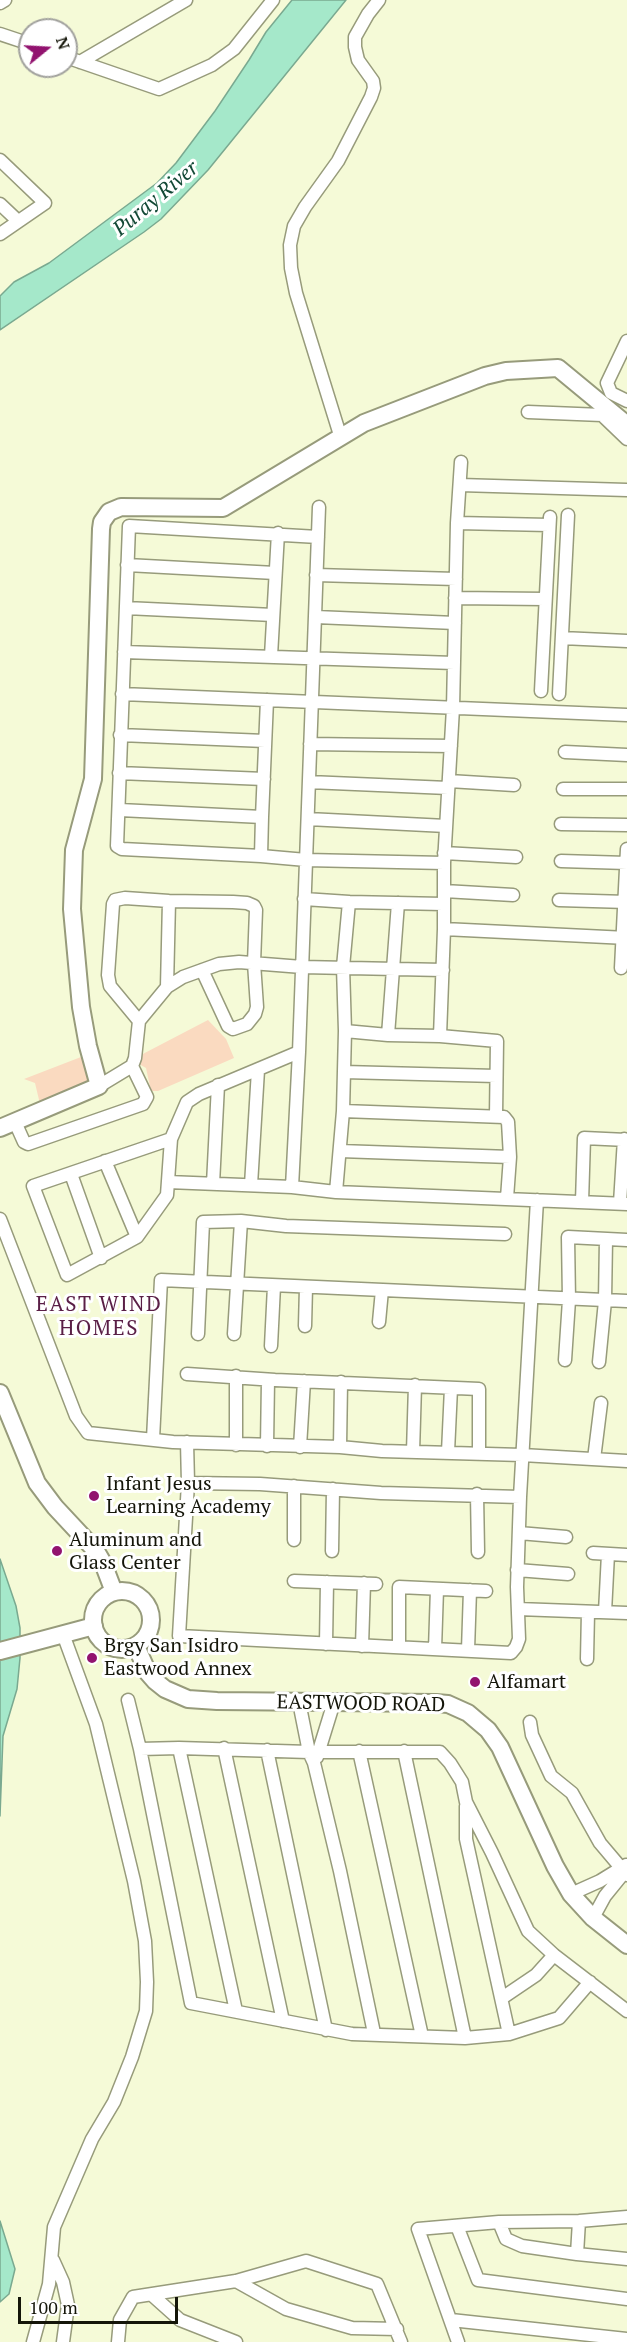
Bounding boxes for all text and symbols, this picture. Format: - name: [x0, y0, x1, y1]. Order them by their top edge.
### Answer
- north arrow: [18, 18, 78, 78]
- text: N: [51, 34, 76, 52]
- water label: Puray River: [108, 156, 204, 242]
- district label: EAST WIND HOMES: [36, 1292, 162, 1342]
- place label: Infant Jesus Learning Academy: [106, 1472, 271, 1519]
- marker: Infant Jesus Learning Academy: [87, 1489, 101, 1503]
- place label: Aluminum and Glass Center: [69, 1528, 202, 1575]
- marker: Aluminum and Glass Center: [50, 1544, 64, 1558]
- place label: Brgy San Isidro Eastwood Annex: [104, 1634, 252, 1681]
- marker: Brgy San Isidro Eastwood Annex: [85, 1651, 99, 1665]
- place label: Alfamart: [487, 1670, 566, 1694]
- marker: Alfamart: [468, 1675, 482, 1689]
- street label: EASTWOOD ROAD: [276, 1691, 446, 1717]
- scale bar: [21, 2285, 182, 2323]
- text: 100 m: [29, 2295, 78, 2319]

